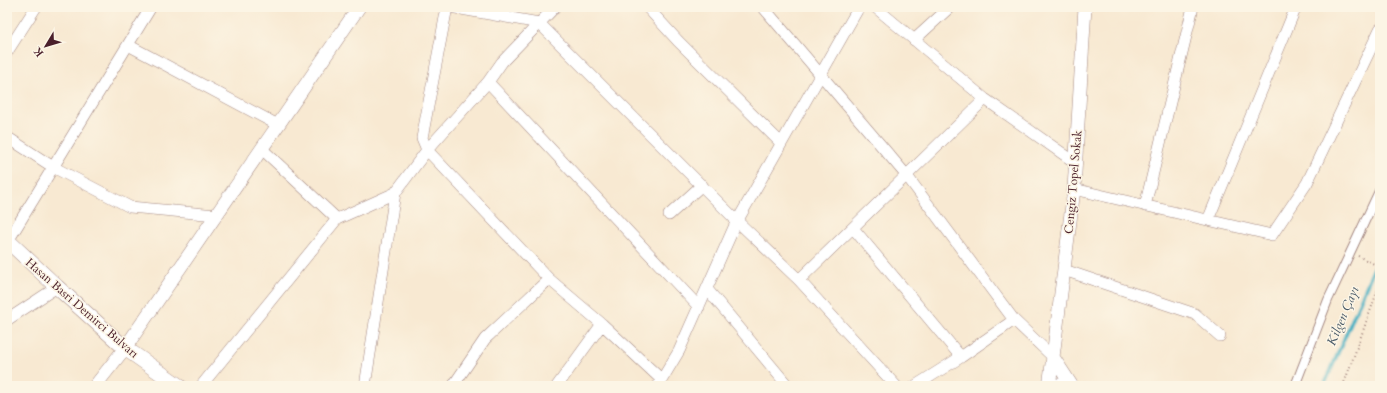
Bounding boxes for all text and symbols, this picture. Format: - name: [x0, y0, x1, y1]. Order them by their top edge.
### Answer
- north arrow: [26, 26, 66, 66]
- text: K: [30, 44, 47, 60]
- street label: Cengiz Topel Sokak: [1060, 129, 1086, 235]
- street label: Hasan Basri Demirci Bulvarı: [22, 254, 142, 362]
- water label: Kilgen Çayı: [1322, 283, 1364, 348]

